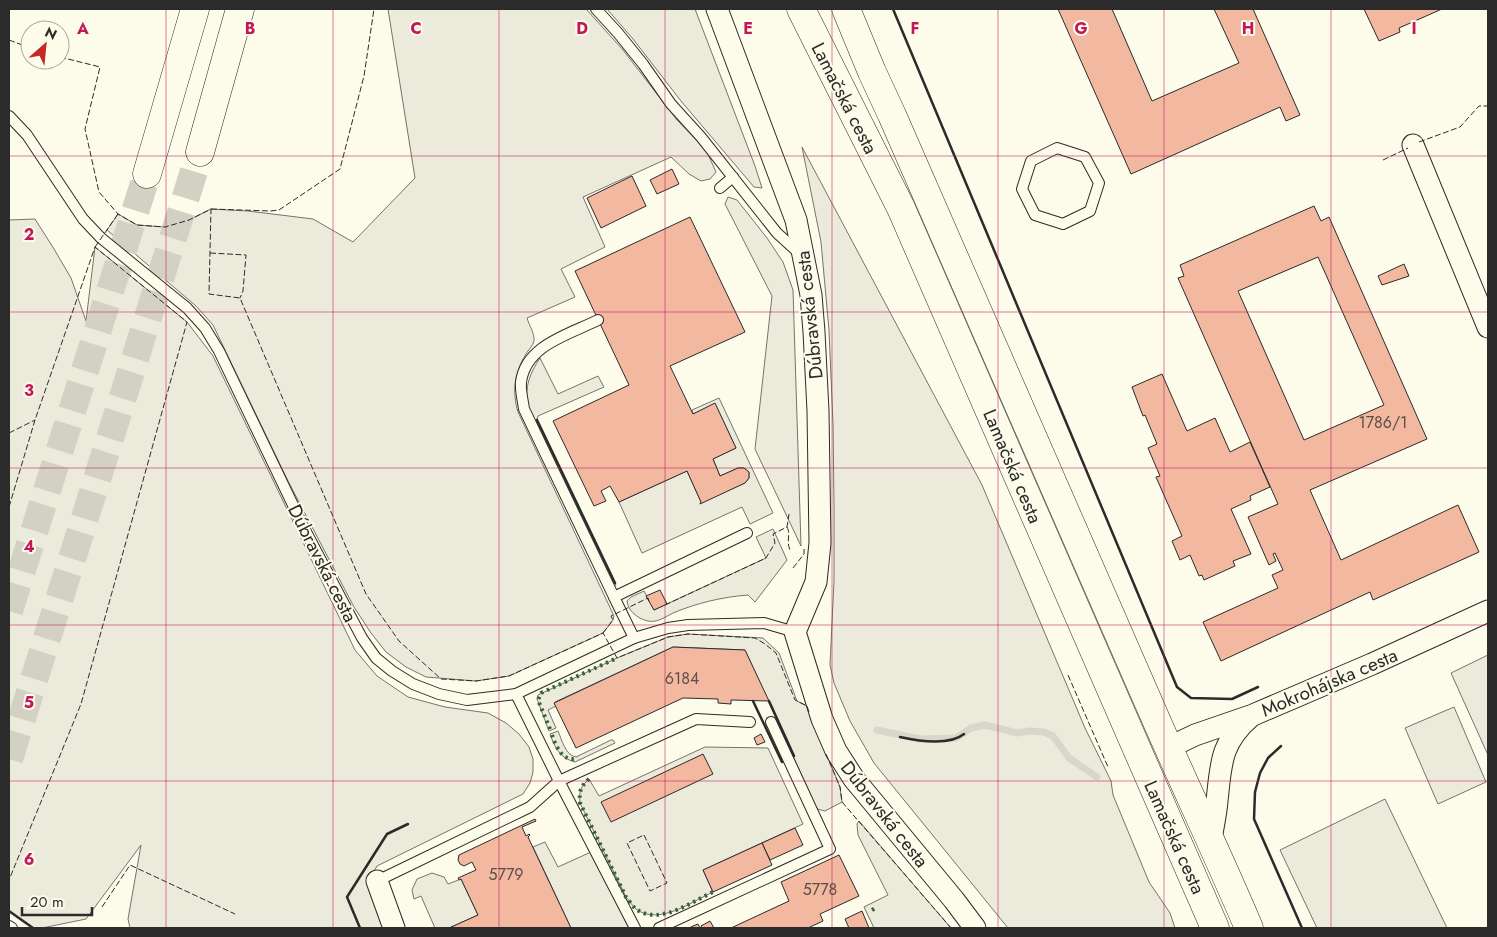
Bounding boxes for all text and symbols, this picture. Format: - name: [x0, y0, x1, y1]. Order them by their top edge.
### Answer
- text: A: [76, 17, 89, 40]
- text: B: [245, 17, 255, 40]
- text: C: [410, 17, 422, 40]
- text: D: [576, 17, 588, 40]
- text: E: [743, 17, 753, 40]
- text: F: [911, 17, 919, 40]
- text: G: [1074, 17, 1088, 40]
- text: H: [1242, 17, 1254, 40]
- text: I: [1411, 17, 1417, 40]
- north arrow: [20, 20, 70, 70]
- text: N: [41, 22, 60, 45]
- street label: Lamačská cesta: [805, 38, 884, 159]
- text: 2: [24, 223, 34, 246]
- street label: Dúbravská cesta: [789, 249, 830, 380]
- text: 3: [24, 379, 34, 402]
- street label: Lamačská cesta: [976, 405, 1049, 528]
- house number: 1786/1: [1359, 411, 1408, 434]
- street label: Dúbravská cesta: [281, 500, 364, 627]
- text: 4: [23, 535, 35, 558]
- street label: Mokrohájska cesta: [1257, 642, 1402, 723]
- house number: 6184: [665, 667, 699, 690]
- text: 5: [24, 691, 34, 714]
- street label: Dúbravská cesta: [834, 755, 935, 873]
- street label: Lamačská cesta: [1137, 776, 1212, 898]
- text: 6: [24, 848, 34, 871]
- house number: 5779: [488, 863, 524, 886]
- house number: 5778: [803, 878, 837, 901]
- scale bar: [22, 884, 92, 916]
- text: 20 m: [30, 891, 64, 913]

